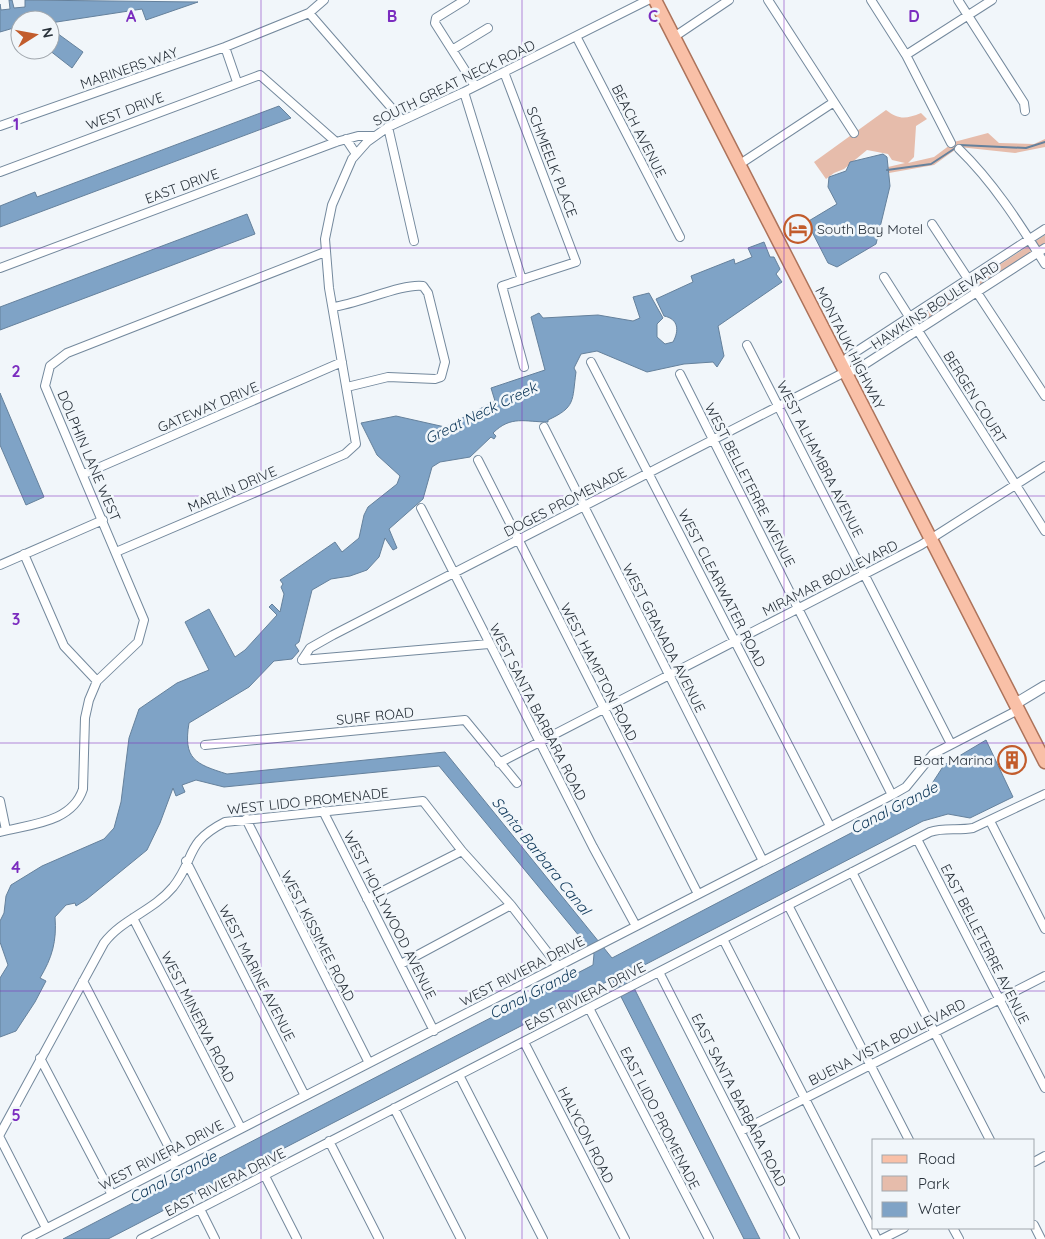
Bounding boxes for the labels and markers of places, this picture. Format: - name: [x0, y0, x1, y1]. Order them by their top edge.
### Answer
- hotel icon: South Bay Motel: [783, 214, 813, 244]
- place label: South Bay Motel: [817, 220, 923, 238]
- building icon: Boat Marina: [997, 745, 1027, 775]
- place label: Boat Marina: [913, 751, 993, 769]

